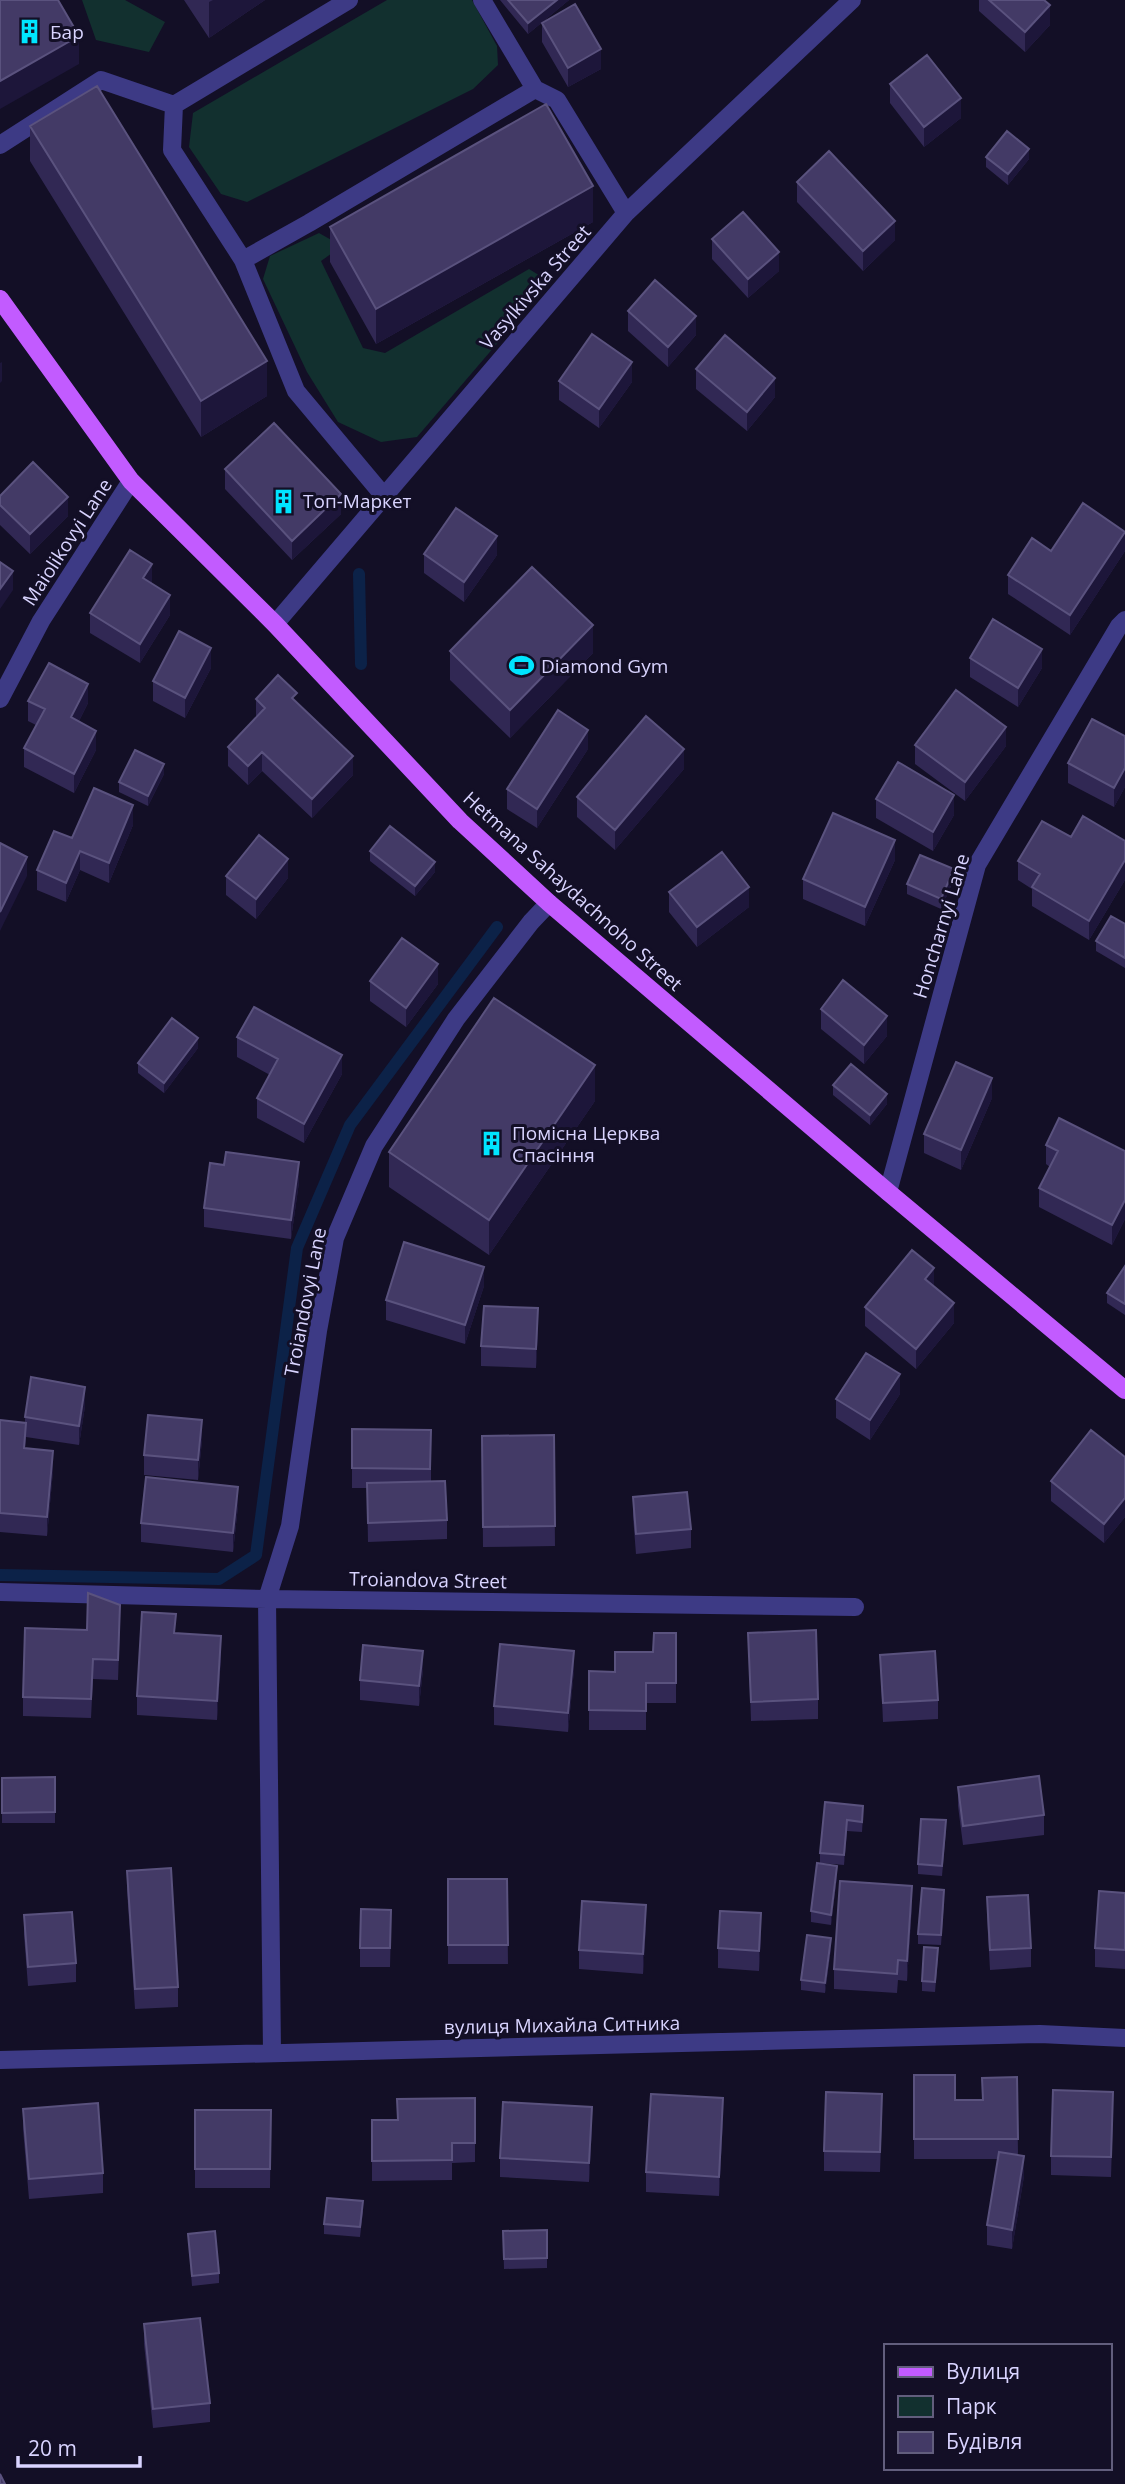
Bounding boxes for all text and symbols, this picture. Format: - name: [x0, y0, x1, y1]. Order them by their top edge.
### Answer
- building icon: Бар: [16, 18, 44, 46]
- place label: Бар: [50, 19, 84, 45]
- street label: Vasylkivska Street: [474, 219, 596, 355]
- street label: Maiolikovyi Lane: [16, 474, 118, 610]
- building icon: Топ-Маркет: [269, 487, 297, 515]
- place label: Топ-Маркет: [303, 488, 412, 514]
- sports icon: Diamond Gym: [507, 652, 535, 680]
- place label: Diamond Gym: [541, 653, 668, 679]
- street label: Hetmana Sahaydachnoho Street: [458, 785, 688, 997]
- street label: Honcharnyi Lane: [907, 851, 975, 1001]
- place label: Помісна Церква Спасіння: [512, 1120, 660, 1168]
- building icon: Помісна Церква Спасіння: [478, 1130, 506, 1158]
- street label: Troiandovyi Lane: [278, 1225, 332, 1379]
- street label: Troiandova Street: [349, 1566, 507, 1594]
- street label: вулиця Михайла Ситника: [444, 2010, 680, 2040]
- legend: [884, 2344, 1111, 2470]
- text: Вулиця: [946, 2357, 1020, 2385]
- text: Парк: [946, 2392, 997, 2420]
- scale bar: [18, 2424, 140, 2468]
- text: Будівля: [946, 2427, 1022, 2455]
- text: 20 m: [28, 2434, 77, 2462]

